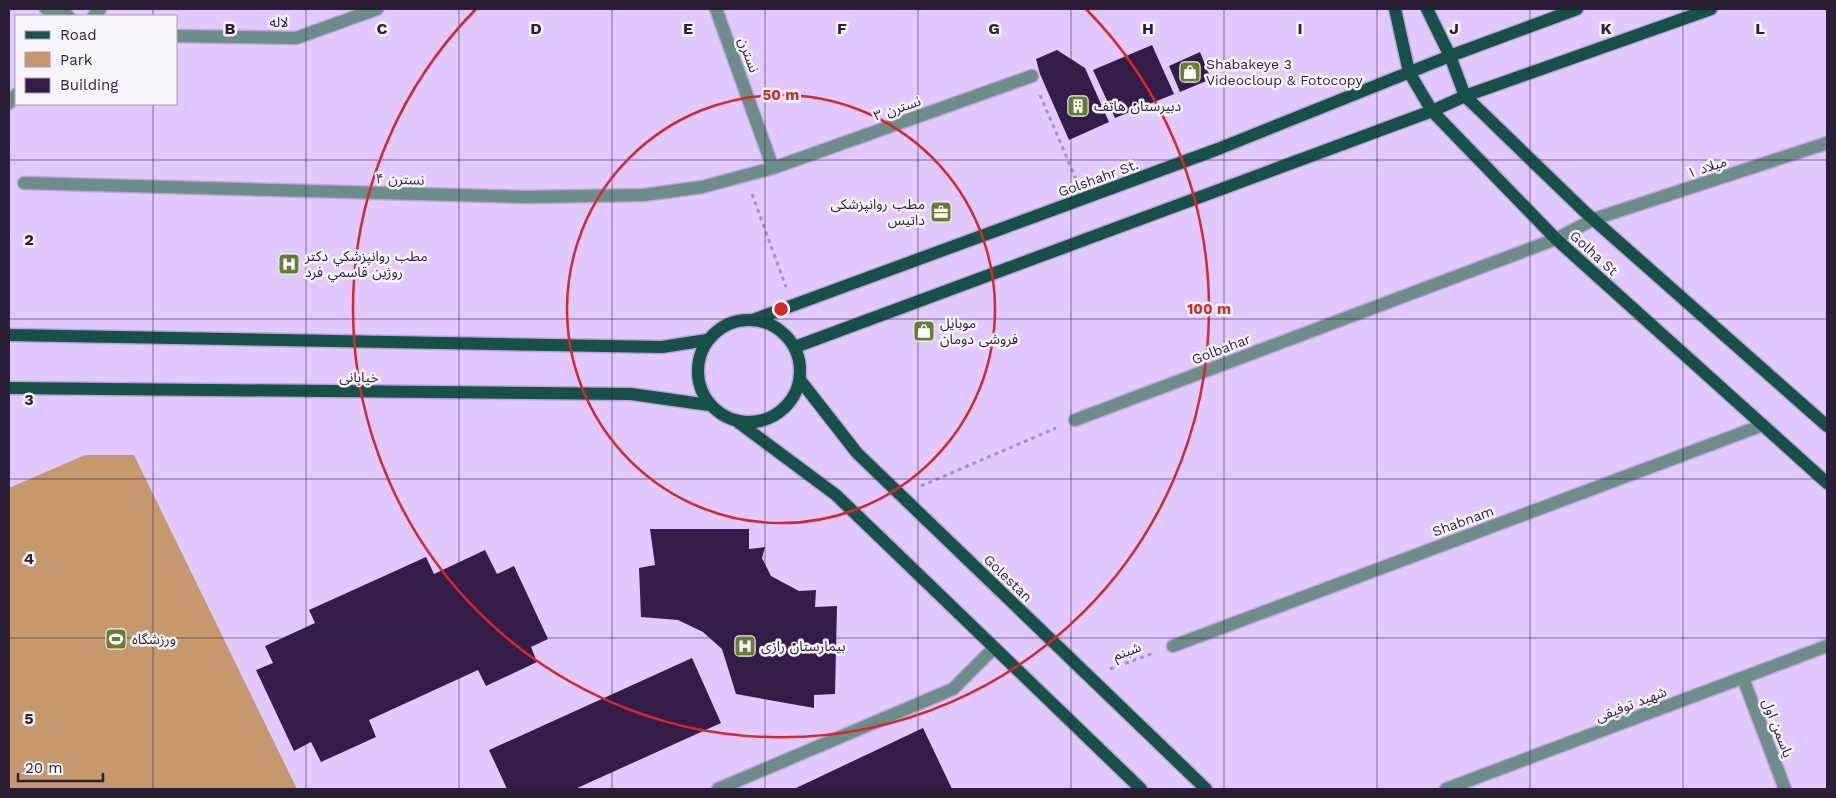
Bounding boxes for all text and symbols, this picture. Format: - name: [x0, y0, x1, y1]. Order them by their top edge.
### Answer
- street label: لاله: [270, 14, 288, 30]
- legend: [15, 15, 178, 105]
- text: B: [225, 19, 236, 38]
- text: C: [377, 19, 388, 38]
- text: D: [530, 19, 542, 38]
- text: E: [683, 19, 693, 38]
- text: F: [837, 19, 847, 38]
- text: G: [988, 19, 1000, 38]
- text: H: [1142, 19, 1154, 38]
- text: I: [1297, 19, 1303, 38]
- text: J: [1449, 19, 1459, 38]
- text: K: [1600, 19, 1612, 38]
- text: L: [1755, 19, 1765, 38]
- text: Road: [60, 26, 97, 44]
- street label: نسترن: [734, 35, 763, 75]
- text: Park: [60, 51, 93, 69]
- place label: Shabakeye 3 Videocloup & Fotocopy: [1206, 56, 1363, 88]
- shop icon: Shabakeye 3 Videocloup & Fotocopy: [1178, 60, 1202, 84]
- text: Building: [60, 76, 118, 94]
- text: 50 m: [763, 86, 799, 104]
- street label: نسترن ٣: [871, 92, 923, 124]
- building icon: دبیرستان هاتف: [1066, 94, 1090, 118]
- place label: دبیرستان هاتف: [1094, 98, 1181, 115]
- street label: میلاد ۱: [1685, 153, 1729, 181]
- street label: Golshahr St.: [1056, 156, 1140, 200]
- street label: نسترن ۴: [375, 170, 425, 189]
- place label: مطب روانپزشکی داتیس: [830, 196, 925, 229]
- office icon: مطب روانپزشکی داتیس: [929, 200, 953, 224]
- street label: Golha St: [1567, 227, 1621, 279]
- text: 2: [24, 230, 34, 249]
- place label: مطب روانپزشكي دكتر روژين قاسمي فرد: [304, 248, 428, 283]
- hospital icon: مطب روانپزشكي دكتر روژين قاسمي فرد: [277, 252, 301, 276]
- centre of rings: [772, 300, 790, 318]
- text: 100 m: [1187, 300, 1231, 318]
- place label: موبایل فروشی دومان: [940, 315, 1018, 348]
- shop icon: موبایل فروشی دومان: [912, 319, 936, 343]
- street label: Golbahar: [1189, 330, 1253, 368]
- street label: خیابانی: [339, 369, 379, 386]
- text: 3: [24, 390, 34, 409]
- street label: Shabnam: [1430, 502, 1496, 540]
- text: 4: [24, 549, 34, 568]
- street label: Golestan: [981, 551, 1035, 605]
- sports icon: ورزشگاه: [104, 627, 128, 651]
- place label: ورزشگاه: [132, 631, 176, 648]
- hospital icon: بیمارستان رازی: [733, 634, 757, 658]
- place label: بیمارستان رازی: [761, 638, 846, 655]
- street label: شبنم: [1111, 639, 1144, 666]
- street label: شهید توفیقی: [1593, 683, 1669, 726]
- street label: یاسمن اول: [1759, 696, 1797, 760]
- text: 5: [24, 709, 34, 728]
- scale bar: [18, 750, 102, 782]
- text: 20 m: [25, 759, 63, 777]

